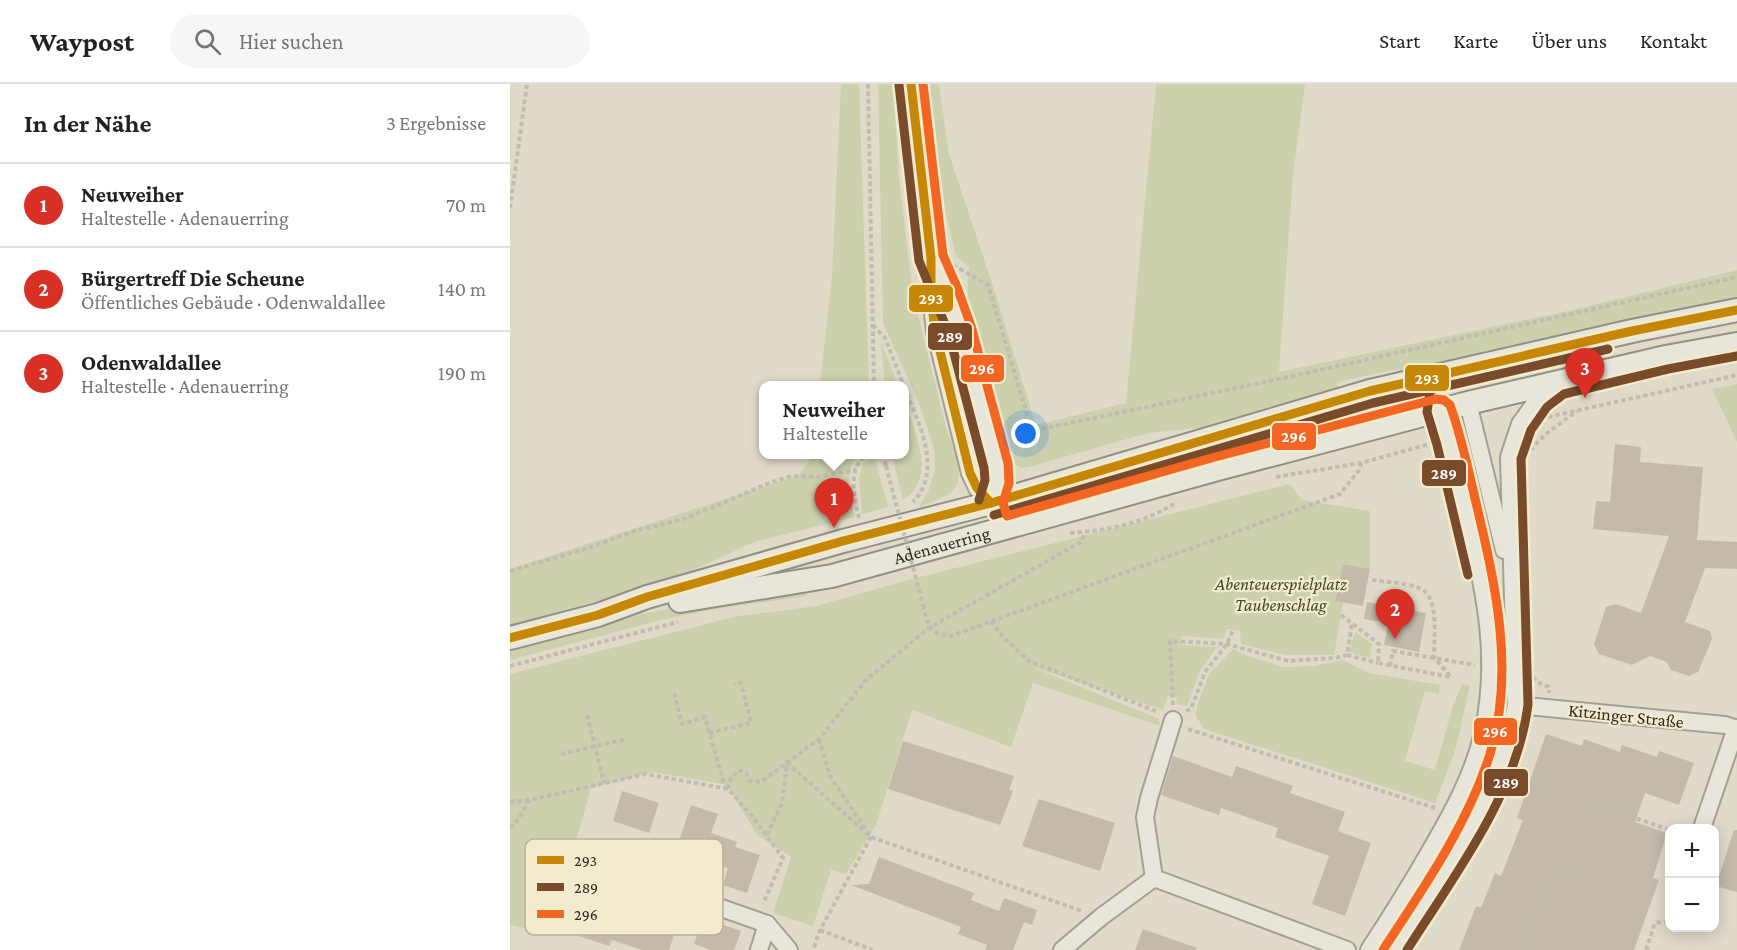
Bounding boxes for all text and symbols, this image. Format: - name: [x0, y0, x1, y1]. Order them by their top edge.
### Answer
- search box: [170, 14, 590, 68]
- icon: search: [191, 25, 224, 58]
- text: Waypost: [30, 26, 134, 57]
- text: Hier suchen: [239, 29, 344, 54]
- text: Start: [1379, 29, 1420, 53]
- text: Karte: [1453, 29, 1498, 53]
- text: Über uns: [1531, 29, 1607, 53]
- text: Kontakt: [1640, 29, 1707, 53]
- text: In der Nähe: [24, 109, 152, 138]
- text: 3 Ergebnisse: [386, 112, 486, 134]
- text: Neuweiher: [81, 182, 184, 207]
- text: 1: [40, 194, 47, 216]
- text: 70 m: [446, 194, 486, 216]
- text: Haltestelle · Adenauerring: [81, 207, 289, 229]
- text: Bürgertreff Die Scheune: [81, 266, 305, 291]
- text: 2: [38, 278, 49, 300]
- text: 140 m: [438, 278, 486, 300]
- line badge: 293: [908, 284, 954, 313]
- text: 293: [919, 290, 943, 307]
- text: Öffentliches Gebäude · Odenwaldallee: [81, 291, 386, 313]
- line badge: 289: [927, 322, 973, 351]
- text: 289: [937, 328, 963, 345]
- pin: 3: [1566, 348, 1604, 398]
- text: Odenwaldallee: [81, 350, 221, 375]
- line badge: 296: [960, 354, 1005, 383]
- text: 296: [969, 360, 995, 377]
- text: 3: [39, 362, 48, 384]
- text: 190 m: [438, 362, 486, 384]
- line badge: 293: [1404, 364, 1450, 392]
- text: 293: [1415, 370, 1439, 387]
- text: Haltestelle · Adenauerring: [81, 375, 289, 397]
- popup: [759, 381, 909, 459]
- text: Neuweiher: [783, 397, 885, 422]
- your location: [1011, 419, 1040, 448]
- text: Haltestelle: [783, 422, 868, 444]
- line badge: 296: [1271, 422, 1317, 451]
- text: 296: [1281, 428, 1307, 445]
- line badge: 289: [1421, 459, 1467, 487]
- text: 289: [1431, 465, 1457, 482]
- pin: 1: [814, 478, 854, 528]
- street label: Adenauerring: [891, 523, 992, 568]
- park label: Abenteuerspielplatz Taubenschlag: [1214, 574, 1347, 615]
- pin: 2: [1376, 590, 1414, 639]
- street label: Kitzinger Straße: [1567, 700, 1685, 732]
- line badge: 296: [1473, 717, 1518, 746]
- text: 296: [1482, 723, 1508, 740]
- line badge: 289: [1483, 768, 1529, 797]
- text: 289: [1493, 774, 1519, 791]
- map controls: [1665, 824, 1719, 932]
- button: +: [1665, 824, 1719, 878]
- legend: [525, 839, 723, 935]
- text: 293: [574, 852, 597, 869]
- button: −: [1665, 878, 1719, 932]
- text: 289: [574, 879, 598, 896]
- text: 296: [574, 906, 598, 923]

